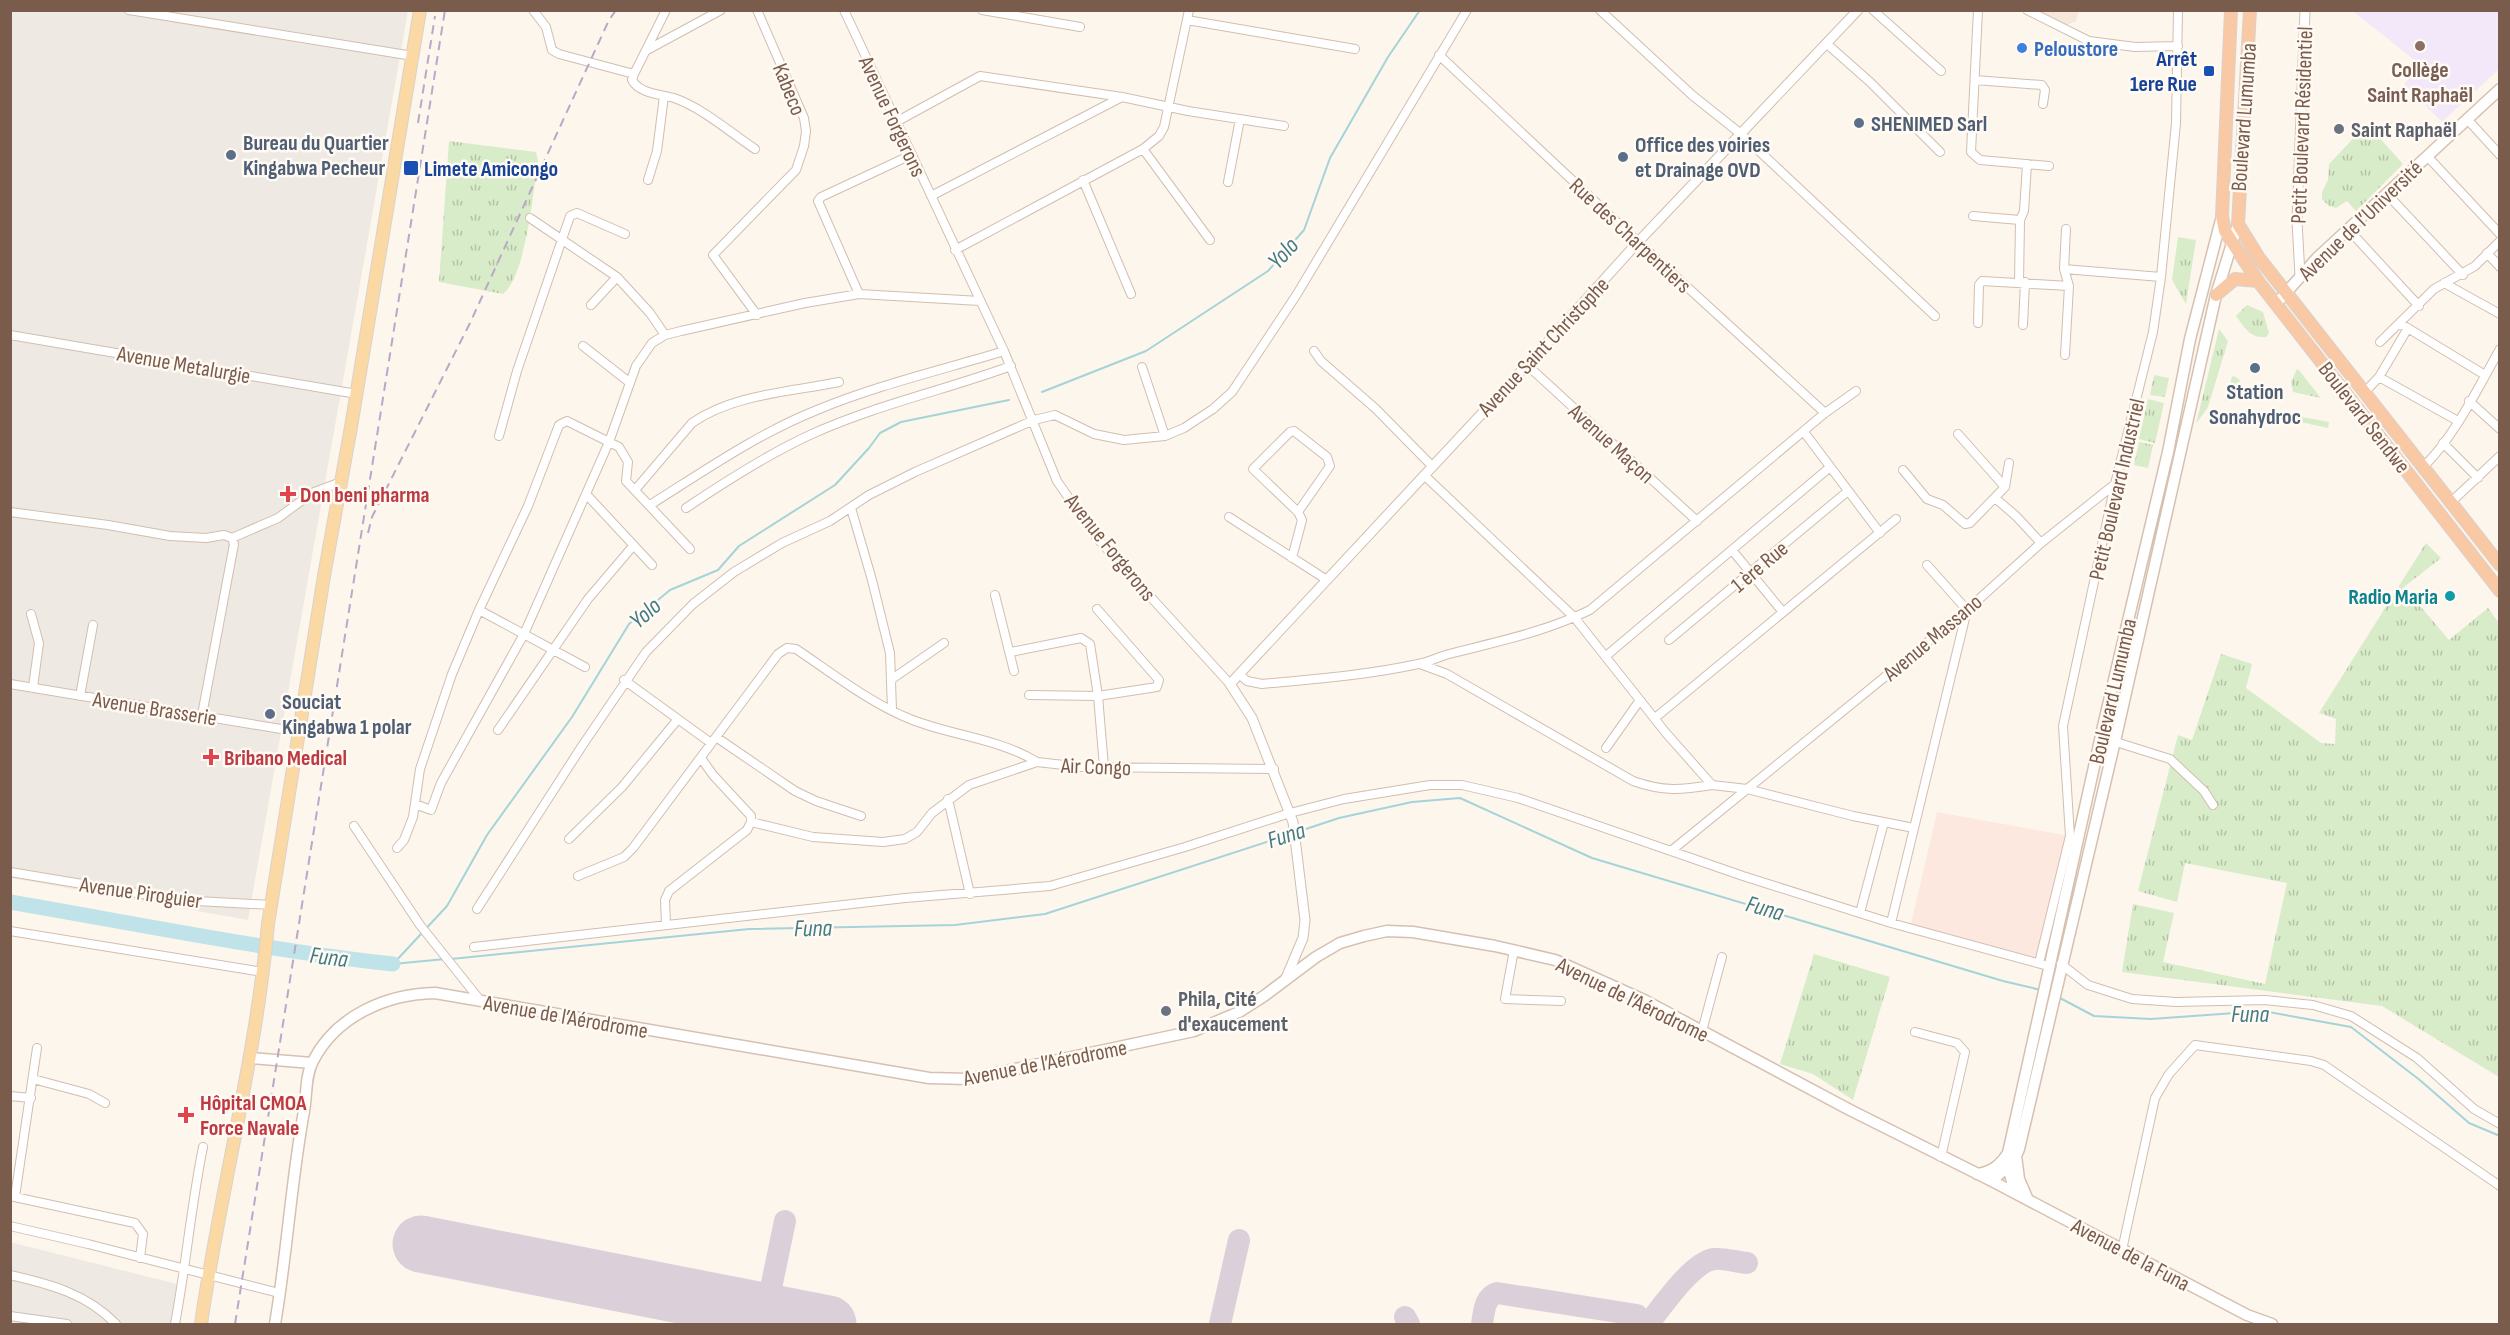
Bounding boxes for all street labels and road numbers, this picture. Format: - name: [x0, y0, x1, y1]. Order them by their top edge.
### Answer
- street label: Petit Boulevard Résidentiel: [2286, 26, 2319, 224]
- street label: Boulevard Lumumba: [2226, 42, 2263, 192]
- street label: Avenue Forgerons: [851, 51, 931, 181]
- street label: Kabeco: [766, 59, 811, 120]
- street label: Avenue de l’Université: [2293, 155, 2429, 288]
- street label: Rue des Charpentiers: [1563, 173, 1697, 300]
- street label: Avenue Saint Christophe: [1472, 272, 1616, 423]
- street label: Avenue Metalurgie: [114, 340, 253, 390]
- street label: Boulevard Sendwe: [2312, 357, 2416, 479]
- street label: Petit Boulevard Industriel: [2083, 396, 2151, 583]
- street label: Avenue Maçon: [1562, 398, 1659, 490]
- street label: Avenue Forgerons: [1058, 488, 1161, 607]
- street label: 1 ère Rue: [1726, 535, 1794, 599]
- street label: Avenue Massano: [1877, 589, 1988, 688]
- street label: Boulevard Lumumba: [2084, 616, 2143, 767]
- street label: Avenue Brasserie: [90, 686, 219, 733]
- street label: Air Congo: [1059, 753, 1131, 782]
- street label: Avenue Piroguier: [77, 871, 204, 915]
- street label: Avenue de l’Aérodrome: [1551, 951, 1713, 1049]
- street label: Avenue de l’Aérodrome: [481, 990, 650, 1045]
- street label: Avenue de l’Aérodrome: [960, 1034, 1129, 1093]
- street label: Avenue de la Funa: [2066, 1212, 2194, 1298]

